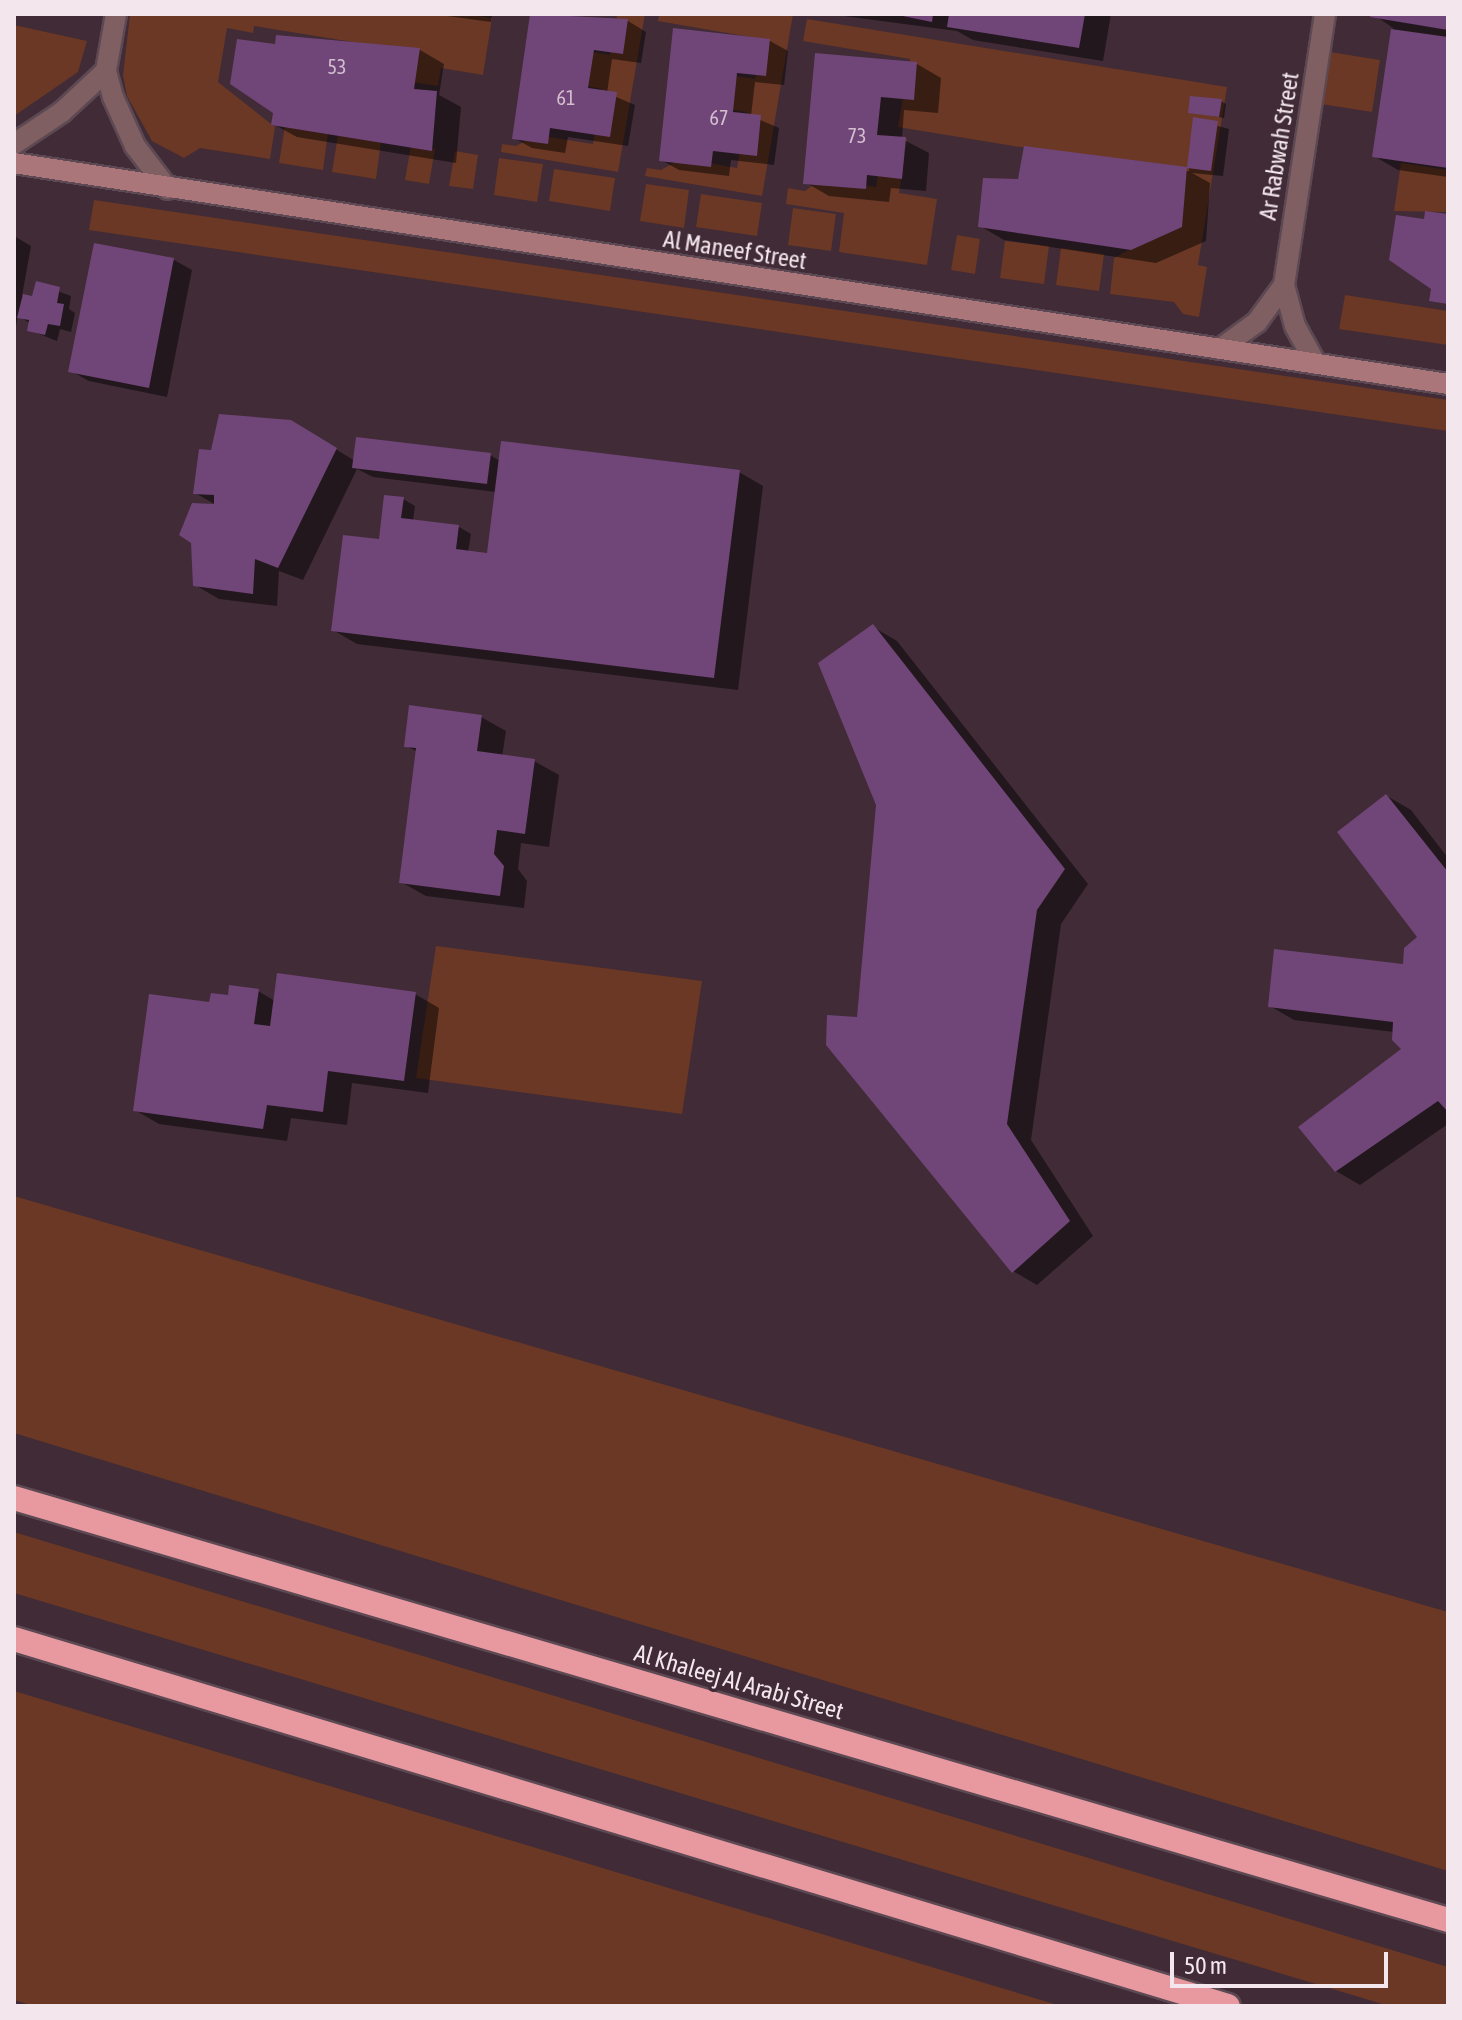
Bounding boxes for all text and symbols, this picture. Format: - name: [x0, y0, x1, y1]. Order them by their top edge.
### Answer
- house number: 53: [328, 54, 346, 78]
- street label: Ar Rabwah Street: [1253, 70, 1305, 222]
- house number: 61: [557, 85, 575, 109]
- house number: 67: [710, 105, 728, 129]
- house number: 73: [848, 123, 866, 147]
- street label: Al Maneef Street: [661, 224, 809, 276]
- street label: Al Khaleej Al Arabi Street: [631, 1638, 847, 1726]
- scale bar: [1174, 1936, 1392, 1986]
- text: 50 m: [1184, 1952, 1227, 1979]

